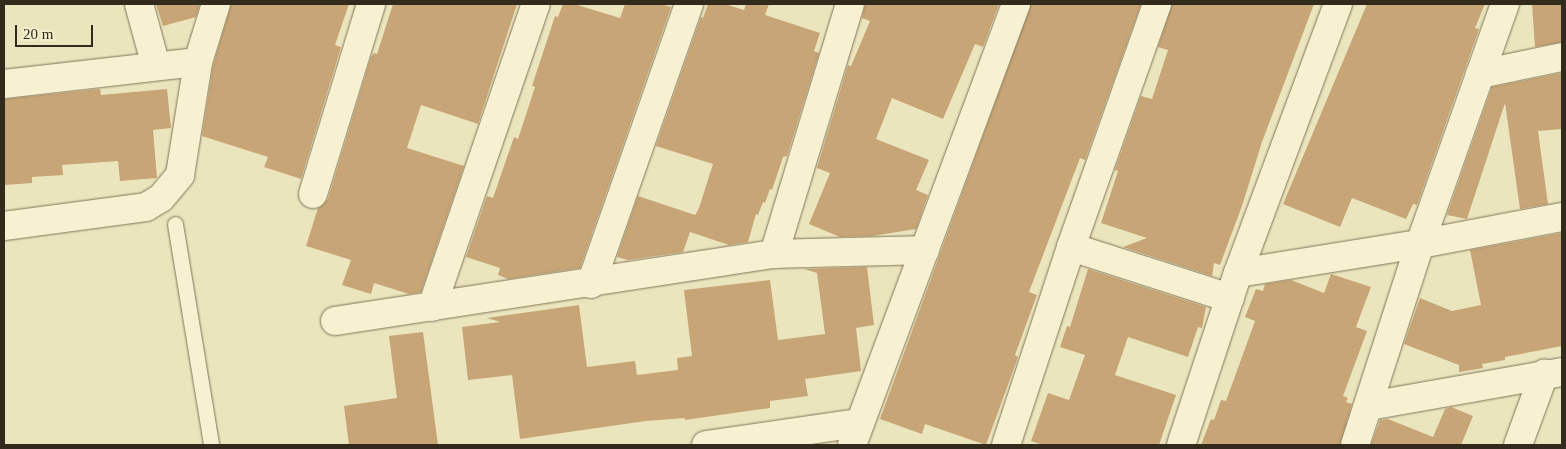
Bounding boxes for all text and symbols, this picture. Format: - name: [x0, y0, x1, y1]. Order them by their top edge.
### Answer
- scale bar: [18, 15, 95, 47]
- text: 20 m: [23, 26, 53, 42]

